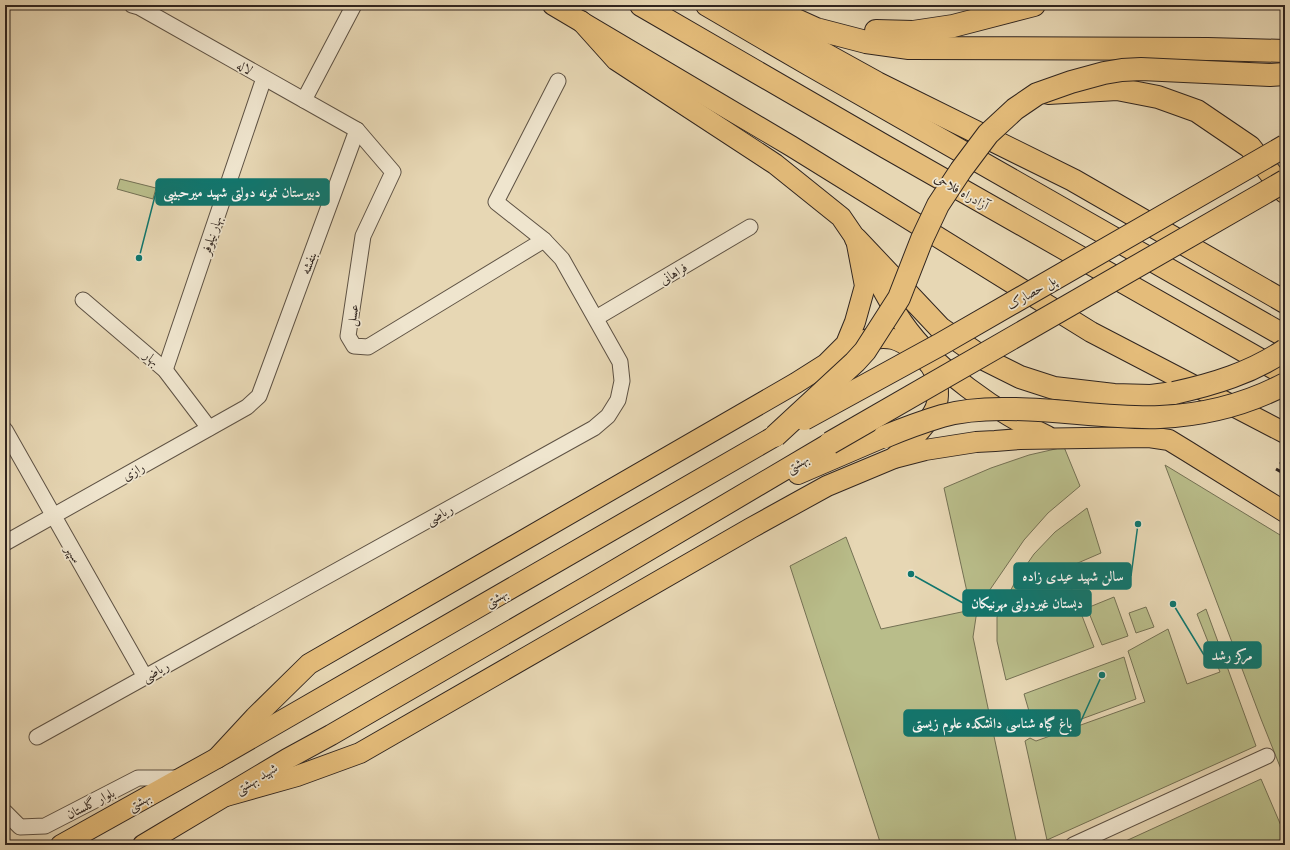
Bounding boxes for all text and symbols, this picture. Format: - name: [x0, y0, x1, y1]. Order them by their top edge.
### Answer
- street label: لاله: [234, 56, 256, 78]
- street label: آزادراه فلاحی: [932, 169, 993, 214]
- callout: دبیرستان نمونه دولتی شهید میرحبیبی: [156, 179, 329, 205]
- text: دبیرستان نمونه دولتی شهید میرحبیبی: [163, 183, 321, 204]
- street label: بهار نیلوفر: [196, 213, 226, 259]
- street label: بنفشه: [297, 250, 320, 277]
- street label: فراهانی: [656, 258, 690, 288]
- street label: پل حصارک: [1004, 271, 1060, 314]
- street label: عسل: [342, 303, 364, 327]
- street label: بهار: [139, 346, 163, 370]
- street label: بهشتى: [783, 450, 812, 478]
- street label: رازی: [119, 458, 148, 485]
- street label: ریاضی: [423, 500, 456, 530]
- street label: سپهر: [60, 541, 85, 567]
- callout: سالن شهید عیدی زاده: [1014, 563, 1131, 589]
- text: سالن شهید عیدی زاده: [1022, 567, 1124, 586]
- street label: بهشتى: [482, 584, 511, 612]
- callout: دبستان غیردولتی مهرنیکان: [963, 590, 1091, 616]
- text: دبستان غیردولتی مهرنیکان: [971, 594, 1083, 613]
- callout: مرکز رشد: [1204, 642, 1261, 668]
- text: مرکز رشد: [1211, 646, 1253, 665]
- street label: ریاضی: [139, 657, 172, 687]
- callout: باغ گیاه شناسی دانشکده علوم زیستی: [904, 710, 1080, 736]
- text: باغ گیاه شناسی دانشکده علوم زیستی: [912, 714, 1072, 736]
- street label: شهید بهشتی: [232, 759, 281, 799]
- street label: بلوار گلستان: [63, 784, 117, 823]
- street label: بهشتی: [125, 788, 154, 816]

